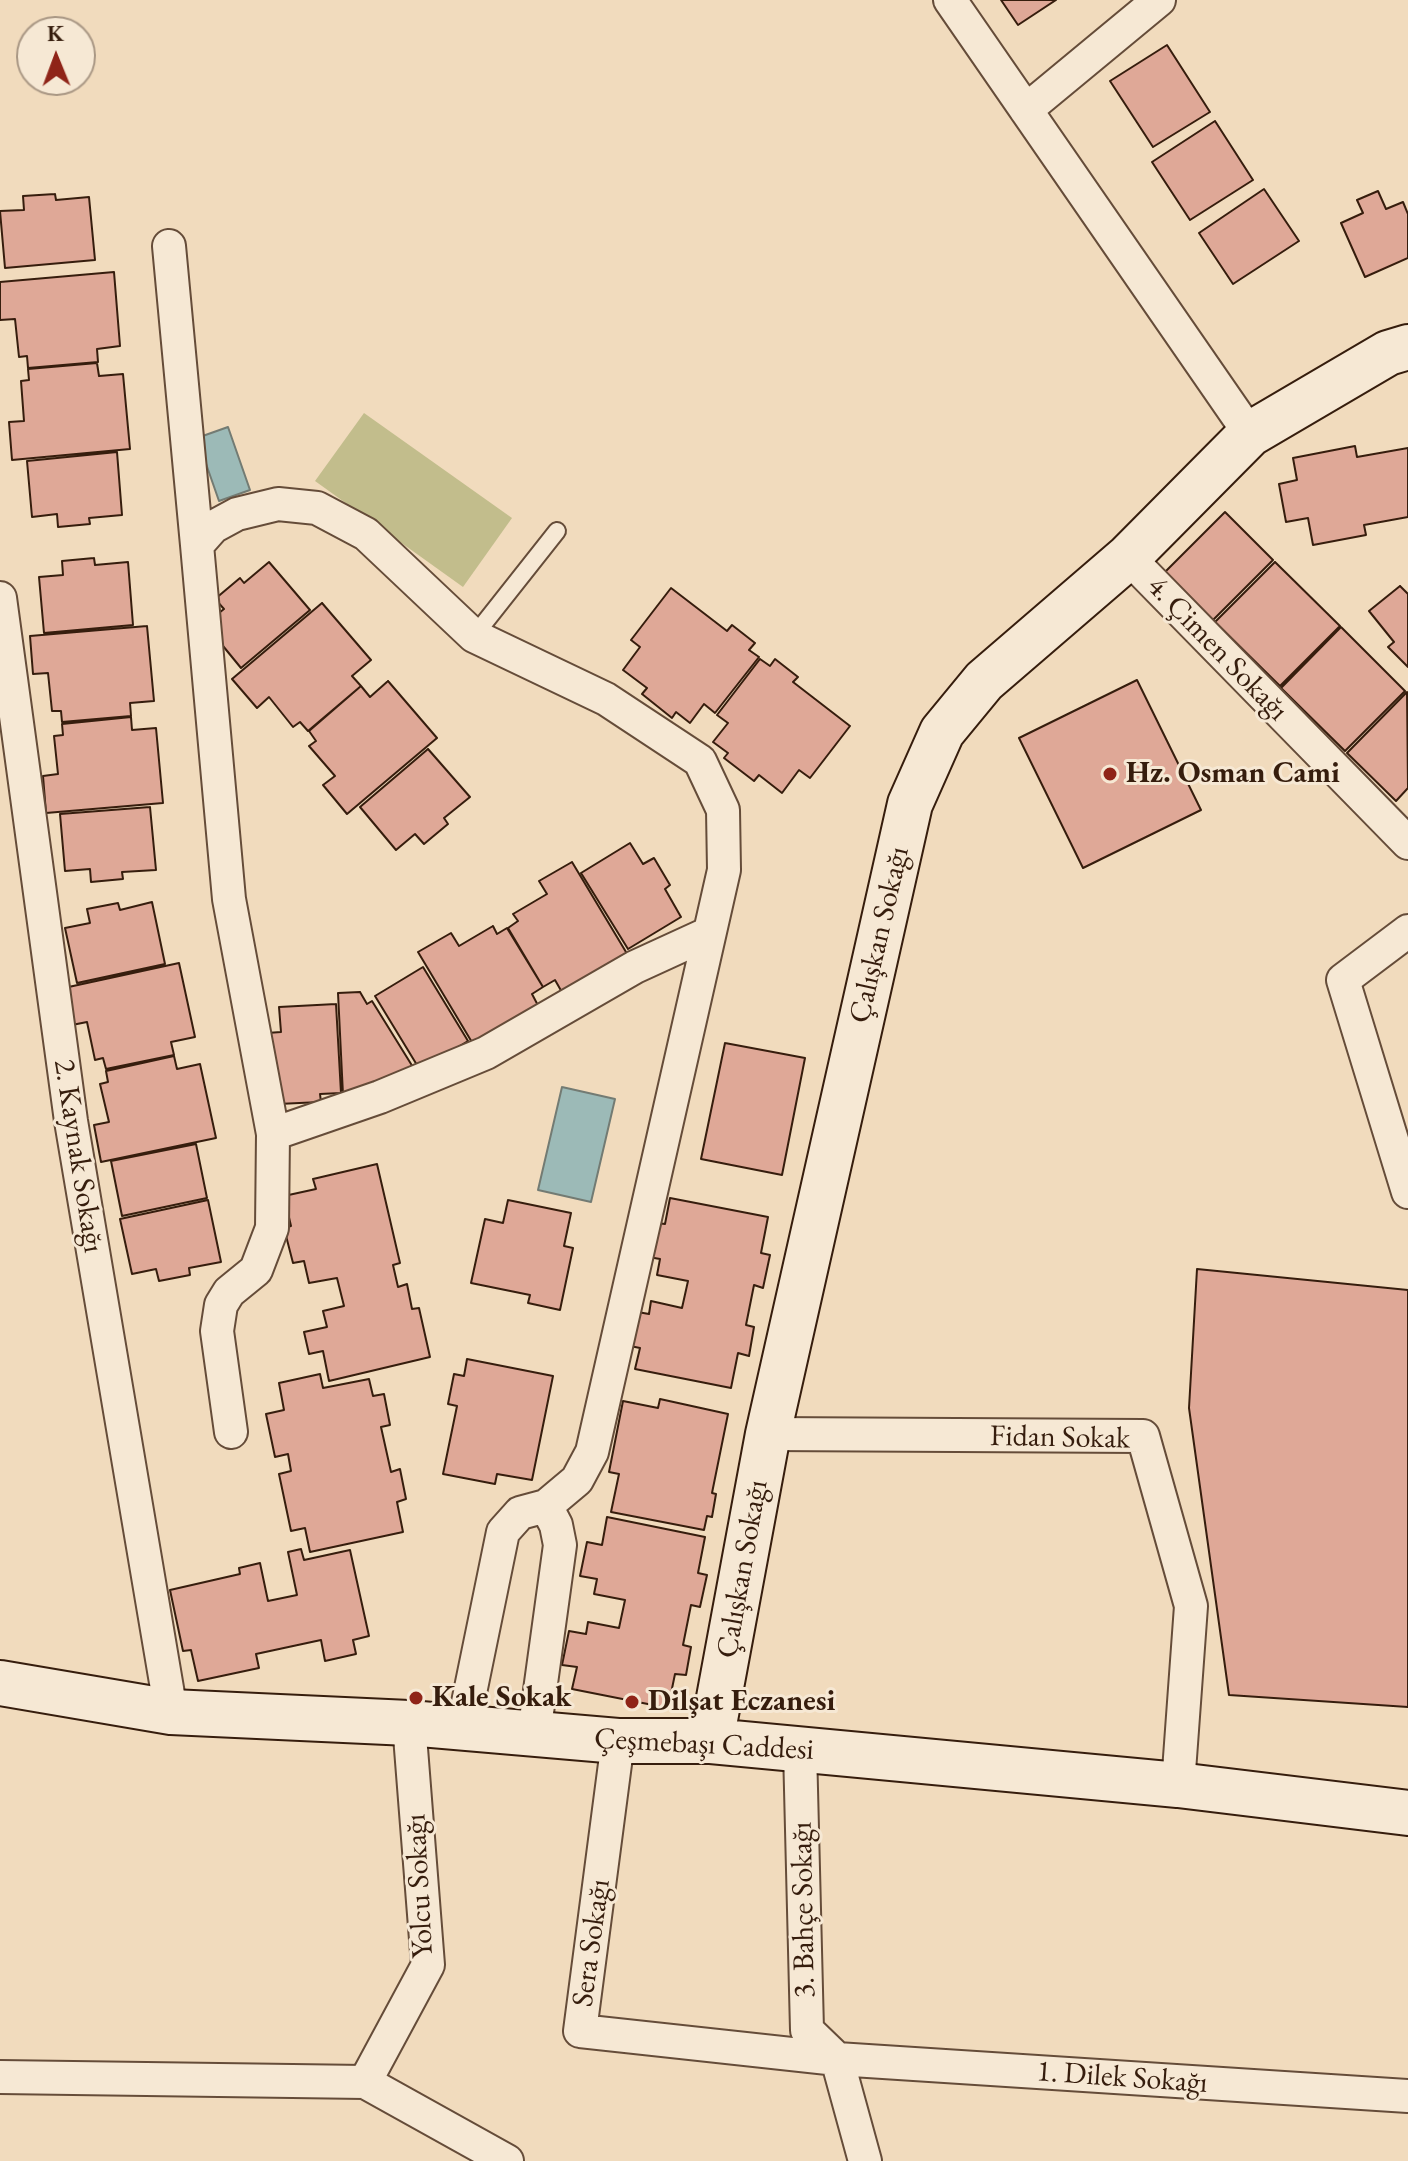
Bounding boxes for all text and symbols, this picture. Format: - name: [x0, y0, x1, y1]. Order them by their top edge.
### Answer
- north arrow: [16, 16, 96, 96]
- text: K: [47, 19, 64, 48]
- street label: 4. Çimen Sokağı: [1139, 569, 1295, 729]
- place label: Hz. Osman Cami: [1126, 756, 1340, 792]
- marker: Hz. Osman Cami: [1101, 765, 1119, 783]
- street label: Çalışkan Sokağı: [842, 843, 918, 1027]
- street label: 2. Kaynak Sokağı: [45, 1057, 111, 1255]
- street label: Fidan Sokak: [990, 1419, 1130, 1457]
- street label: Çalışkan Sokağı: [710, 1477, 776, 1661]
- place label: Kale Sokak: [432, 1680, 571, 1716]
- place label: Dilşat Eczanesi: [648, 1684, 835, 1720]
- marker: Kale Sokak: [407, 1689, 425, 1707]
- marker: Dilşat Eczanesi: [623, 1693, 641, 1711]
- street label: Çeşmebaşı Caddesi: [593, 1721, 815, 1769]
- street label: Yolcu Sokağı: [398, 1813, 442, 1959]
- street label: 3. Bahçe Sokağı: [784, 1821, 824, 1999]
- street label: Sera Sokağı: [565, 1877, 619, 2009]
- street label: 1. Dilek Sokağı: [1035, 2054, 1209, 2102]

